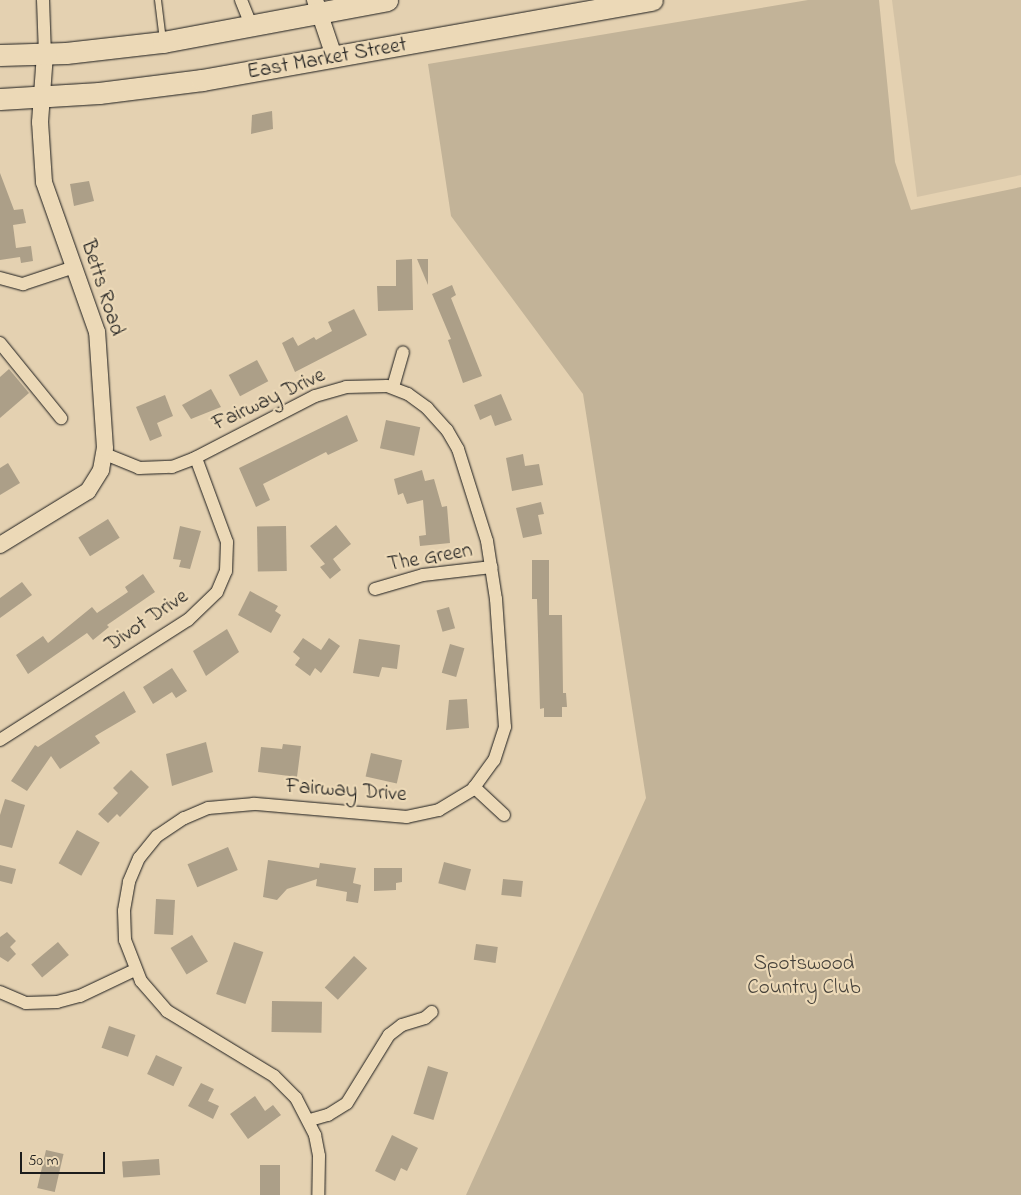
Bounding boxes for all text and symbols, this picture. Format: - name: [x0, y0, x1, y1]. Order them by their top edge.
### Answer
- street label: East Market Street: [245, 33, 409, 85]
- street label: Betts Road: [75, 237, 129, 339]
- street label: Fairway Drive: [209, 363, 329, 437]
- street label: The Green: [386, 538, 474, 578]
- street label: Divot Drive: [101, 584, 193, 658]
- street label: Fairway Drive: [285, 774, 407, 808]
- park label: Spotswood Country Club: [747, 951, 861, 1001]
- scale bar: [22, 1142, 108, 1174]
- text: 50 m: [28, 1150, 58, 1172]

